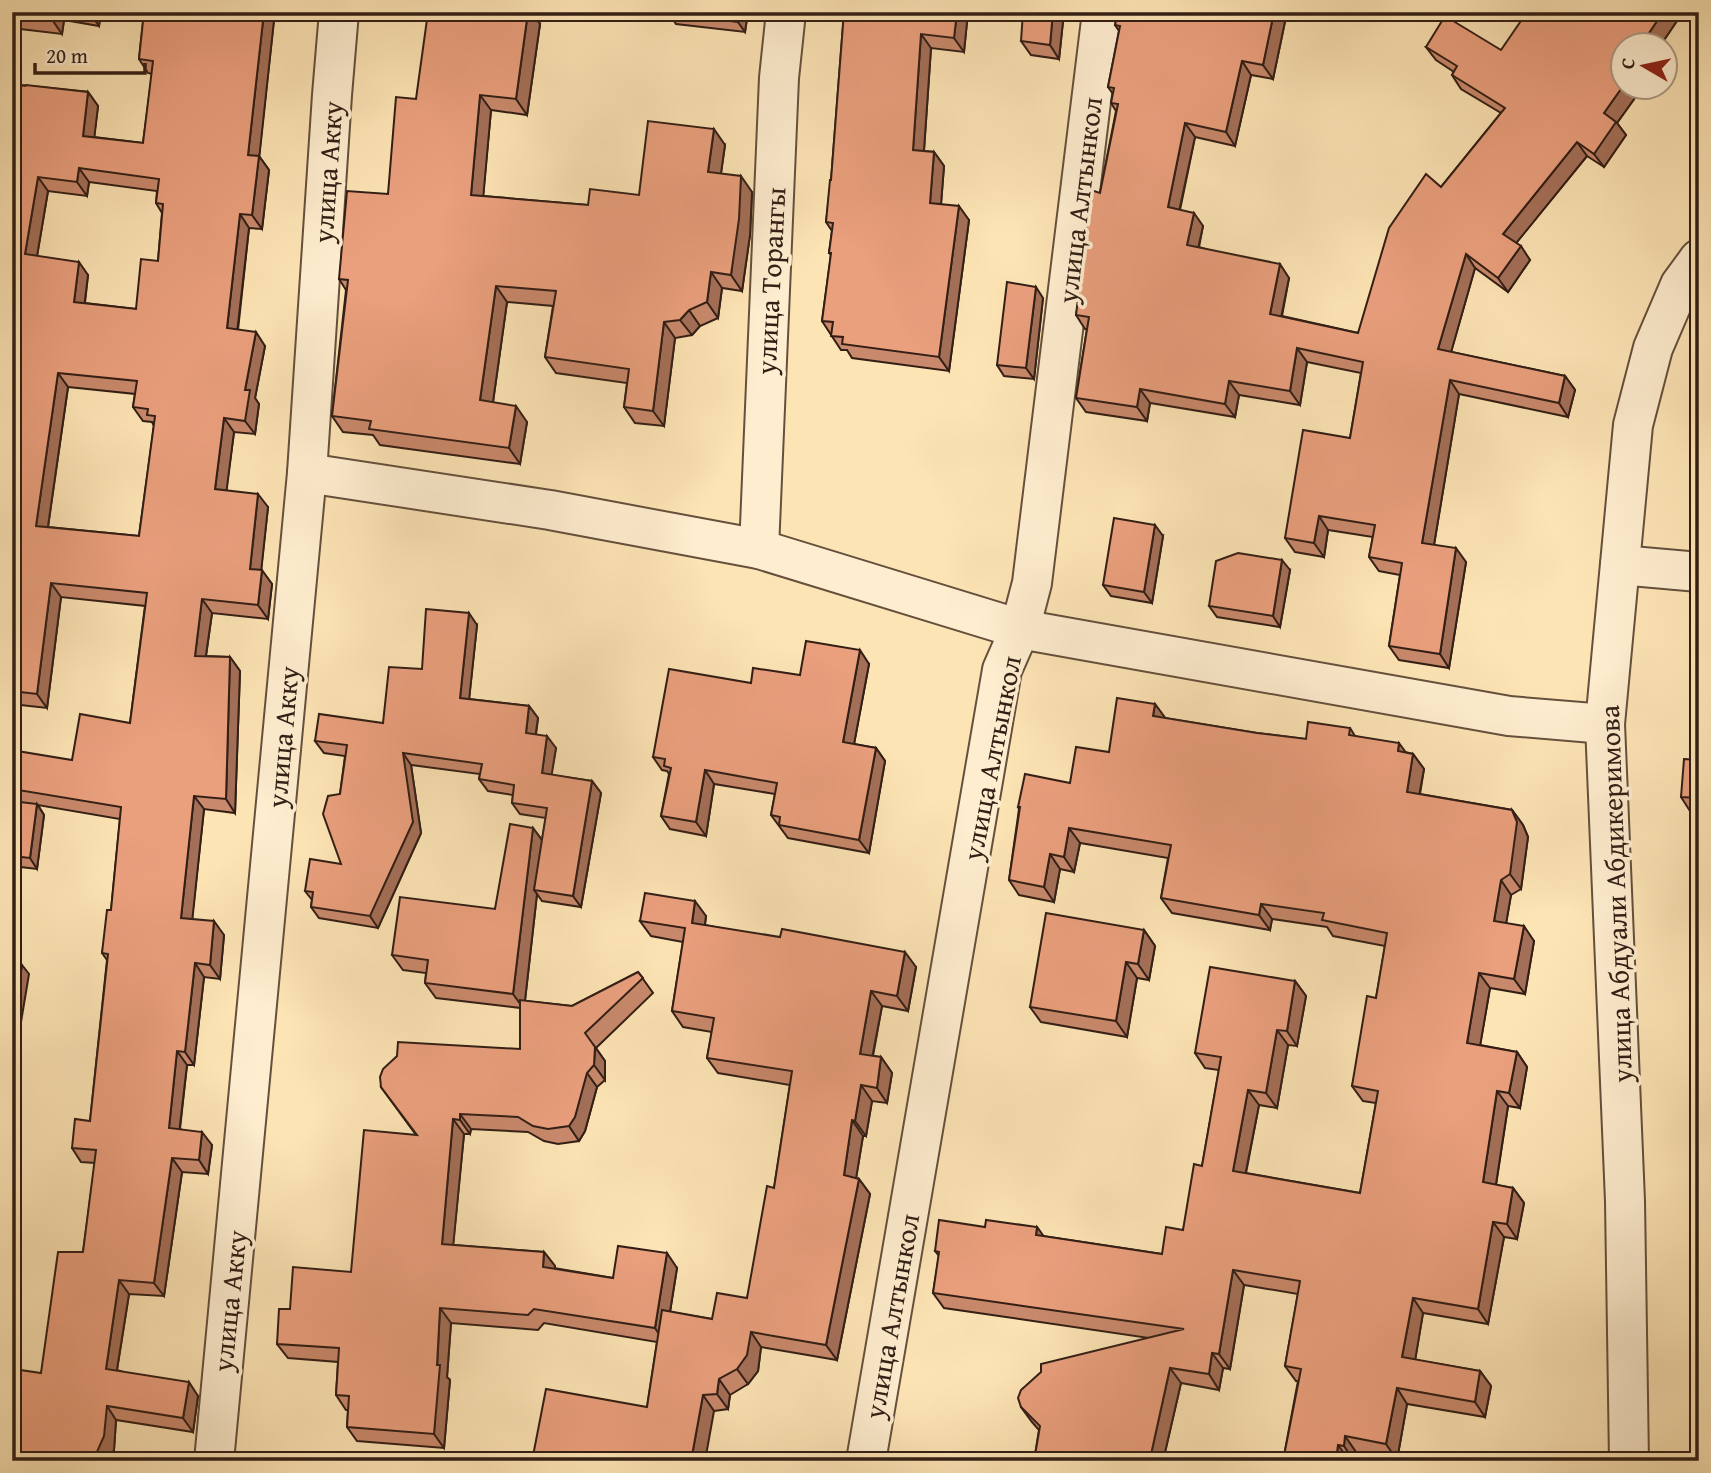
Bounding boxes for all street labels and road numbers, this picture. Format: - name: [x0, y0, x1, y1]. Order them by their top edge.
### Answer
- street label: улица Алтынкол: [1046, 94, 1112, 307]
- street label: улица Акку: [302, 100, 352, 245]
- street label: улица Торангы: [745, 186, 795, 377]
- street label: улица Алтынкол: [951, 652, 1031, 865]
- street label: улица Акку: [255, 664, 309, 811]
- street label: улица Абдуали Абдикеримова: [1588, 704, 1642, 1085]
- street label: улица Алтынкол: [853, 1210, 929, 1423]
- street label: улица Акку: [201, 1228, 257, 1375]

